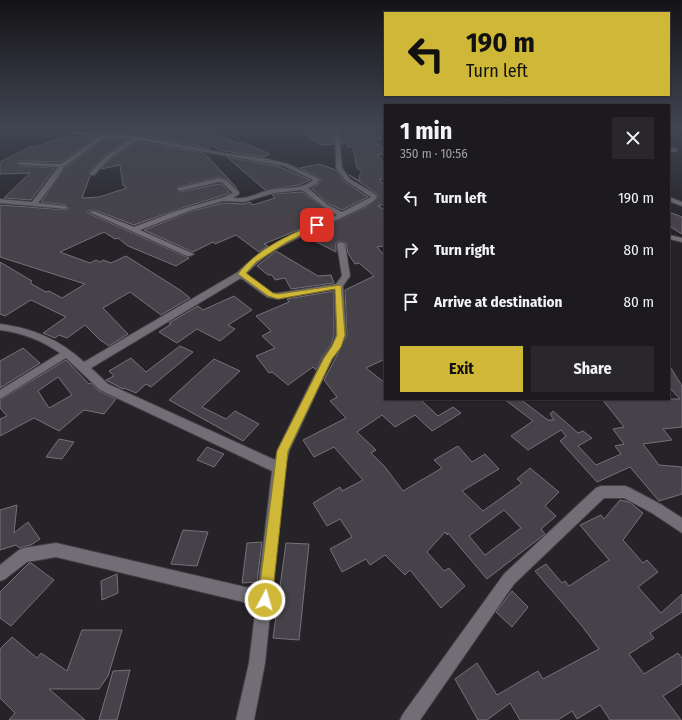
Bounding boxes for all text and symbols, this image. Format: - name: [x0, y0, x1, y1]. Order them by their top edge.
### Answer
- text: 190 m: [466, 26, 535, 59]
- icon: left: [400, 28, 452, 80]
- text: Turn left: [466, 60, 528, 82]
- text: 1 min: [400, 117, 452, 145]
- button: close: [612, 117, 654, 159]
- text: 350 m · 10:56: [400, 146, 468, 161]
- icon: left: [400, 187, 422, 209]
- text: Turn left: [434, 189, 487, 207]
- text: 190 m: [618, 189, 654, 207]
- pin: [300, 208, 334, 242]
- icon: arrive: [306, 214, 328, 236]
- icon: right: [400, 239, 422, 261]
- text: Turn right: [434, 241, 495, 259]
- text: 80 m: [624, 241, 654, 259]
- icon: arrive: [400, 291, 422, 313]
- text: Arrive at destination: [434, 293, 562, 311]
- text: 80 m: [624, 293, 654, 311]
- button: Exit: [400, 346, 523, 392]
- button: Share: [531, 346, 654, 392]
- position arrow: [244, 579, 286, 621]

